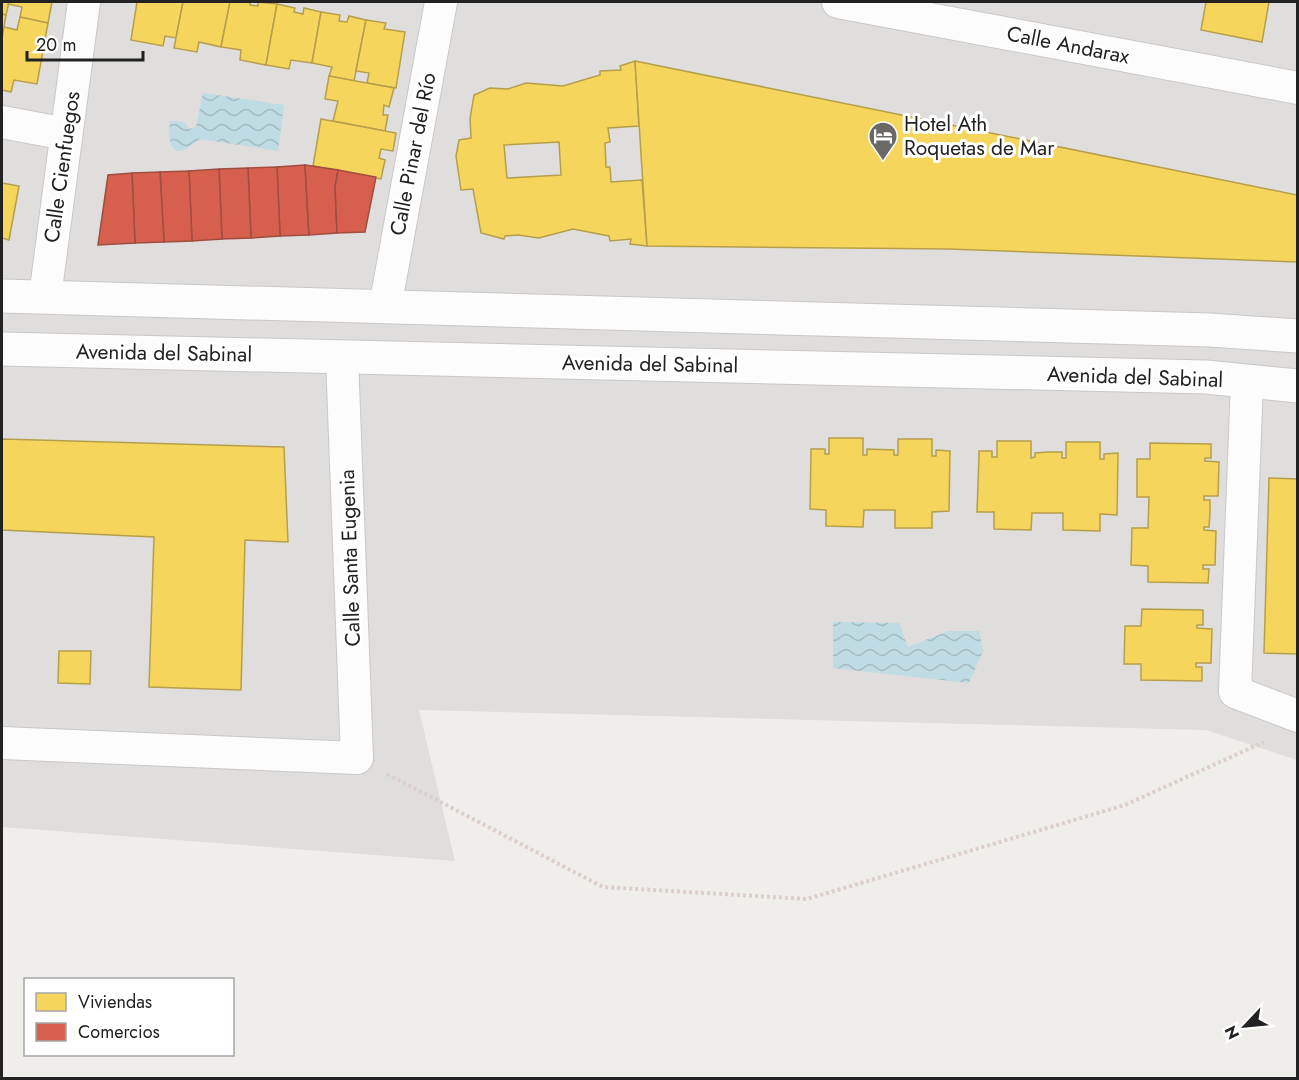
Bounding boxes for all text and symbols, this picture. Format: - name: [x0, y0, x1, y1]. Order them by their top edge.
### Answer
- street label: Calle Andarax: [1004, 18, 1132, 72]
- scale bar: [27, 24, 142, 62]
- text: 20 m: [36, 32, 76, 58]
- street label: Calle Pinar del Río: [382, 70, 444, 238]
- street label: Calle Cienfuegos: [37, 89, 87, 245]
- place label: Hotel Ath Roquetas de Mar: [904, 109, 1055, 163]
- hotel icon: Hotel Ath Roquetas de Mar: [867, 120, 899, 162]
- street label: Avenida del Sabinal: [76, 336, 252, 370]
- street label: Avenida del Sabinal: [562, 347, 738, 381]
- street label: Avenida del Sabinal: [1046, 359, 1224, 395]
- street label: Calle Santa Eugenia: [332, 469, 368, 647]
- legend: [24, 978, 234, 1056]
- text: Viviendas: [78, 989, 152, 1015]
- north arrow: [1215, 996, 1275, 1056]
- text: Comercios: [78, 1019, 160, 1045]
- text: N: [1219, 1022, 1245, 1043]

